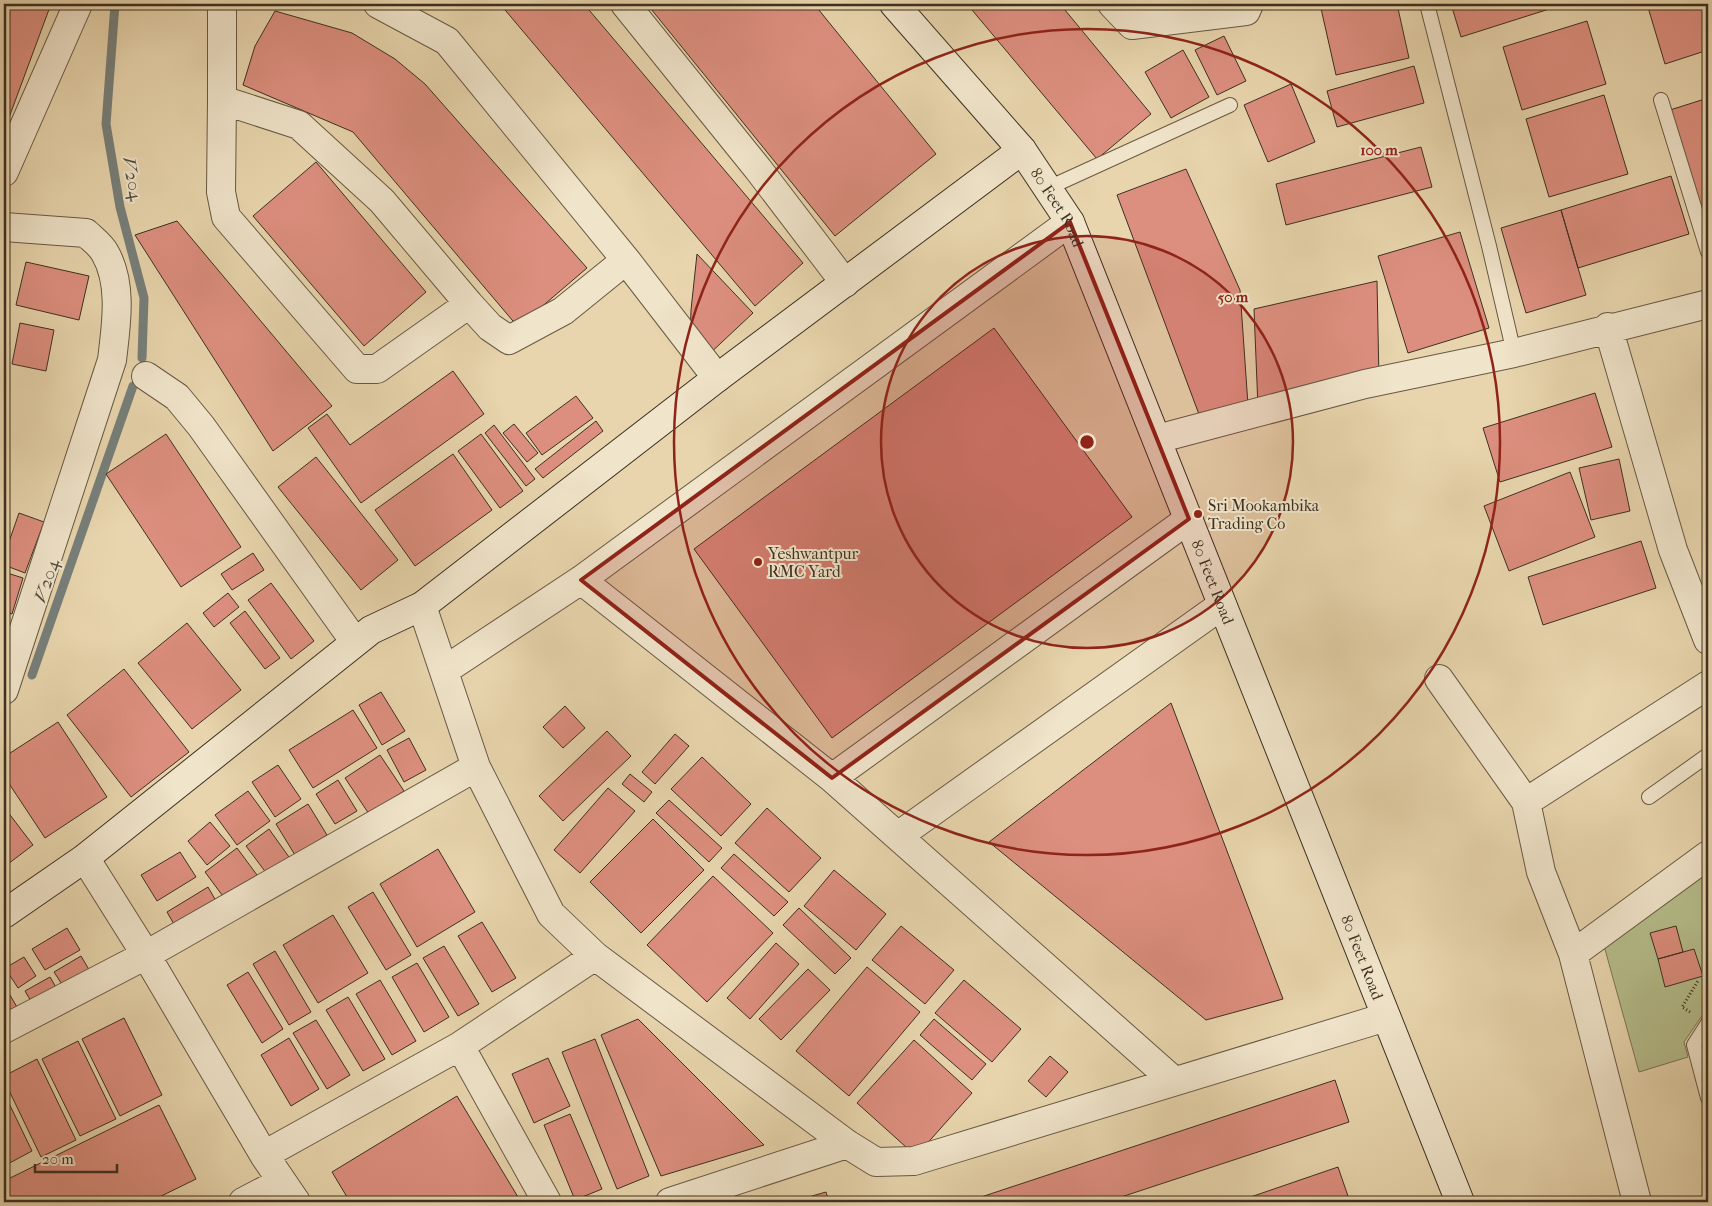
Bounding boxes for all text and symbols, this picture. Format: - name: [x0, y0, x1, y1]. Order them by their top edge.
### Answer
- text: 100 m: [1360, 141, 1398, 159]
- water label: V204: [118, 155, 146, 203]
- street label: 80 Feet Road: [1027, 164, 1089, 250]
- text: 50 m: [1218, 288, 1249, 306]
- centre of rings: [1078, 433, 1096, 451]
- place label: Sri Mookambika Trading Co: [1208, 496, 1320, 533]
- marker: Sri Mookambika Trading Co: [1192, 508, 1204, 520]
- street label: 80 Feet Road: [1188, 537, 1239, 627]
- place label: Yeshwantpur RMC Yard: [767, 544, 859, 581]
- water label: V204: [30, 556, 64, 605]
- marker: Yeshwantpur RMC Yard: [752, 556, 764, 568]
- street label: 80 Feet Road: [1337, 912, 1388, 1003]
- scale bar: [35, 1141, 118, 1173]
- text: 20 m: [42, 1150, 74, 1168]

